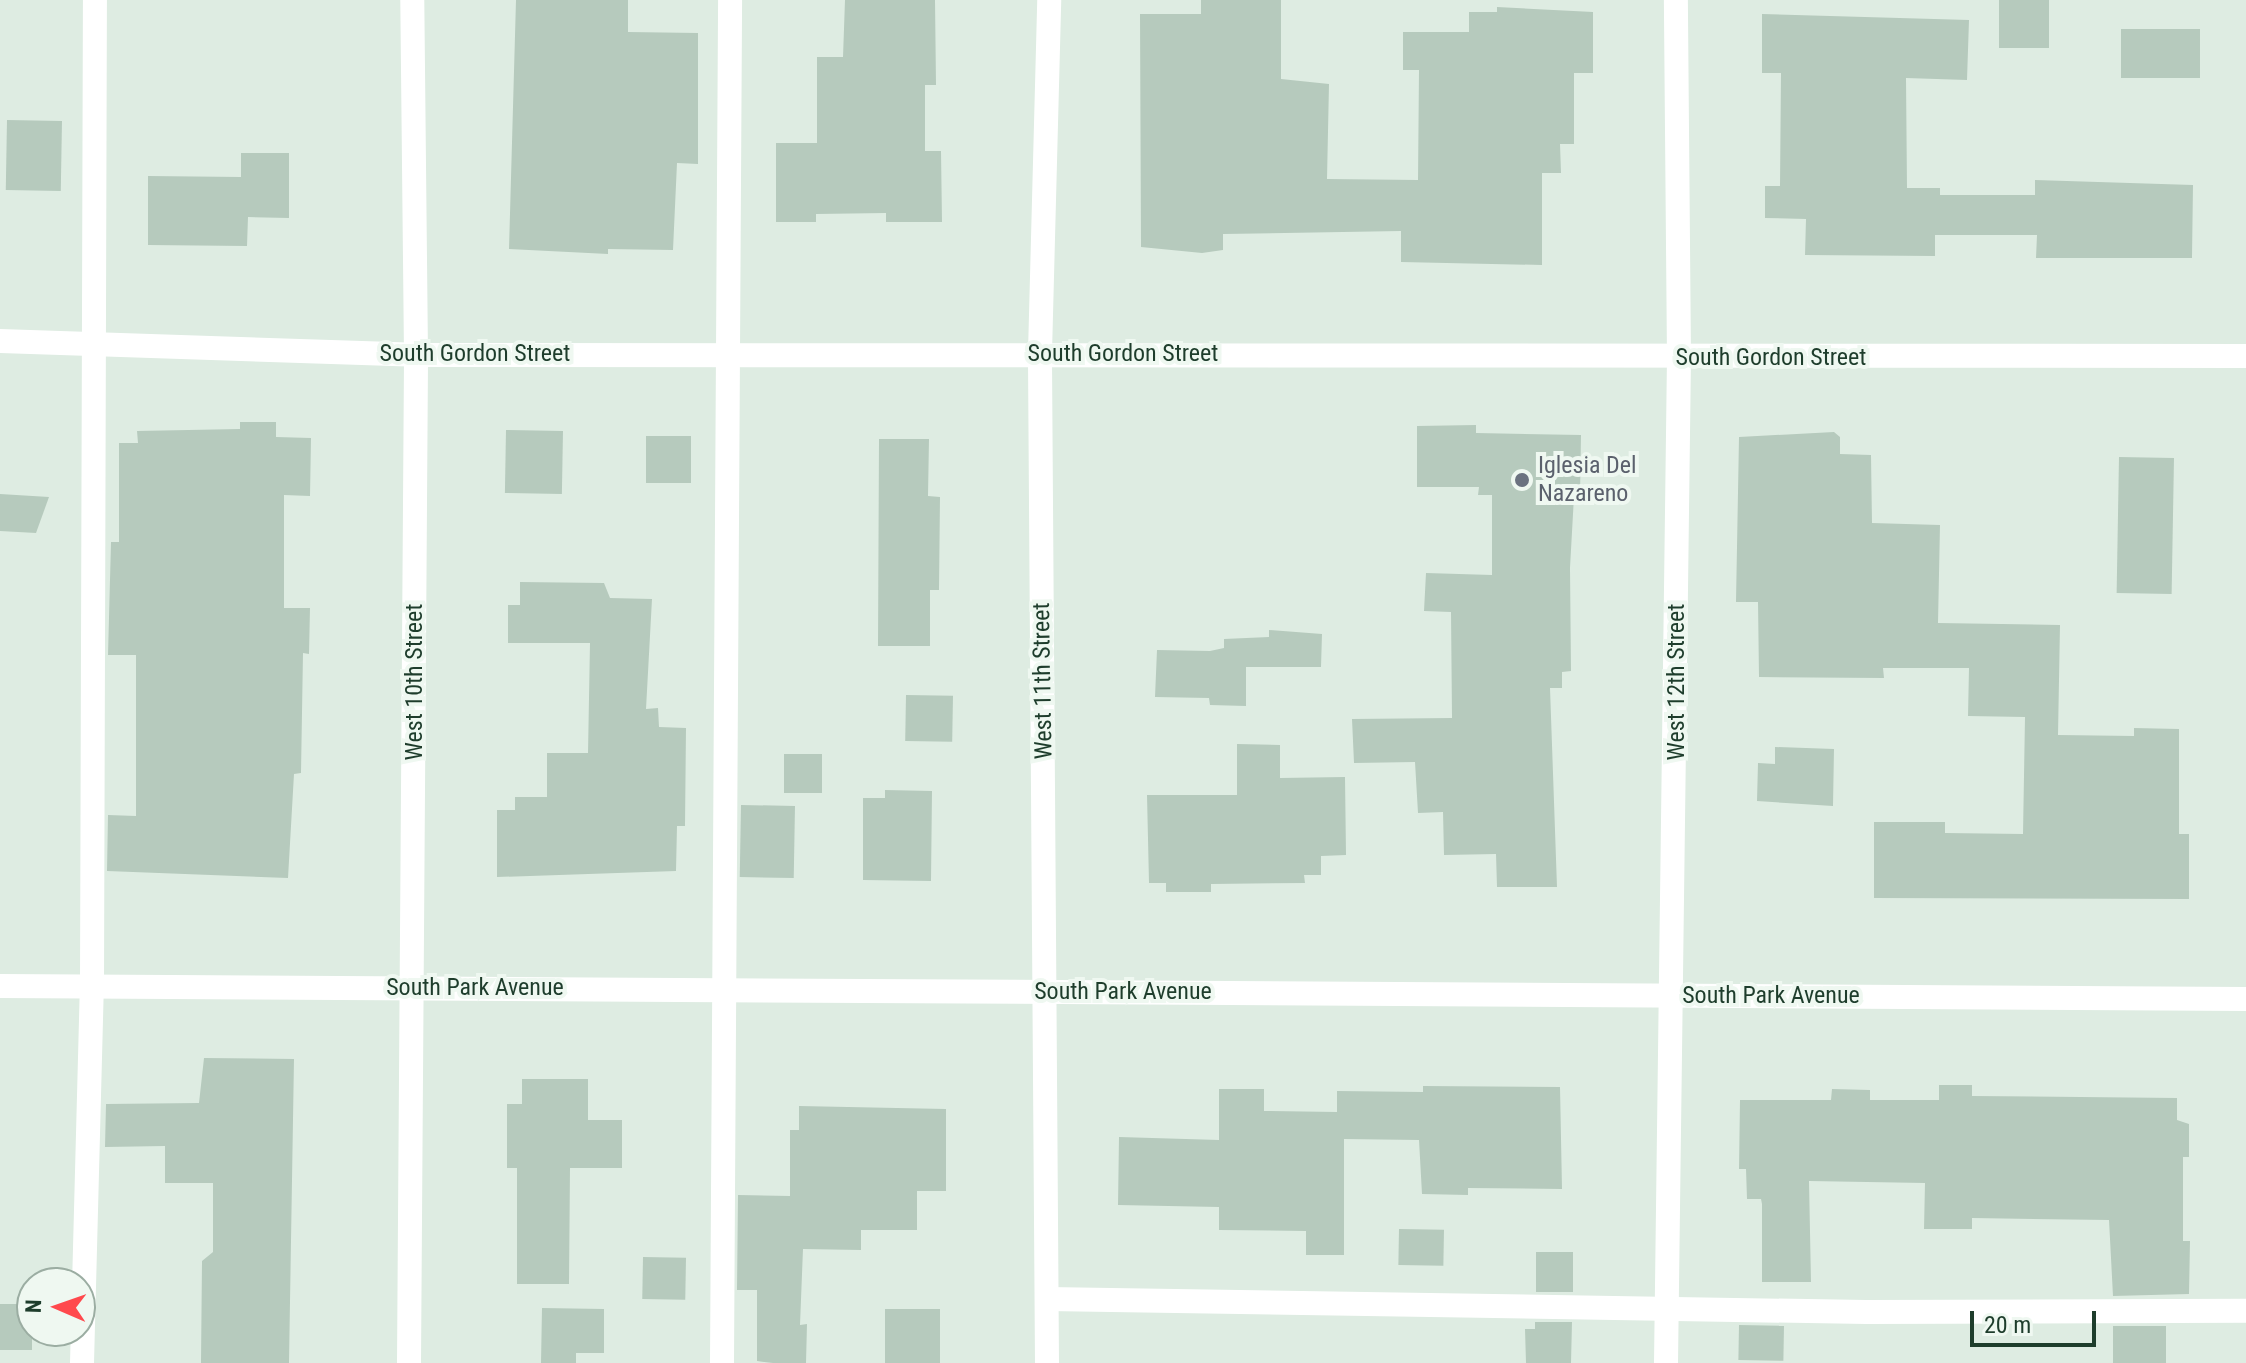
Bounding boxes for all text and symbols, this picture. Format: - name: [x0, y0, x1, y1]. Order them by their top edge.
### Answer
- street label: South Gordon Street: [380, 340, 570, 368]
- street label: South Gordon Street: [1028, 340, 1218, 368]
- street label: South Gordon Street: [1676, 344, 1866, 372]
- place label: Iglesia Del Nazareno: [1538, 452, 1637, 508]
- marker: Iglesia Del Nazareno: [1513, 471, 1531, 489]
- street label: West 11th Street: [1027, 602, 1059, 760]
- street label: West 10th Street: [401, 604, 429, 760]
- street label: West 12th Street: [1663, 604, 1691, 760]
- street label: South Park Avenue: [386, 974, 564, 1002]
- street label: South Park Avenue: [1034, 978, 1212, 1006]
- street label: South Park Avenue: [1682, 982, 1860, 1010]
- north arrow: [16, 1267, 96, 1347]
- scale bar: [1974, 1295, 2100, 1345]
- text: N: [21, 1299, 46, 1313]
- text: 20 m: [1984, 1311, 2031, 1339]

